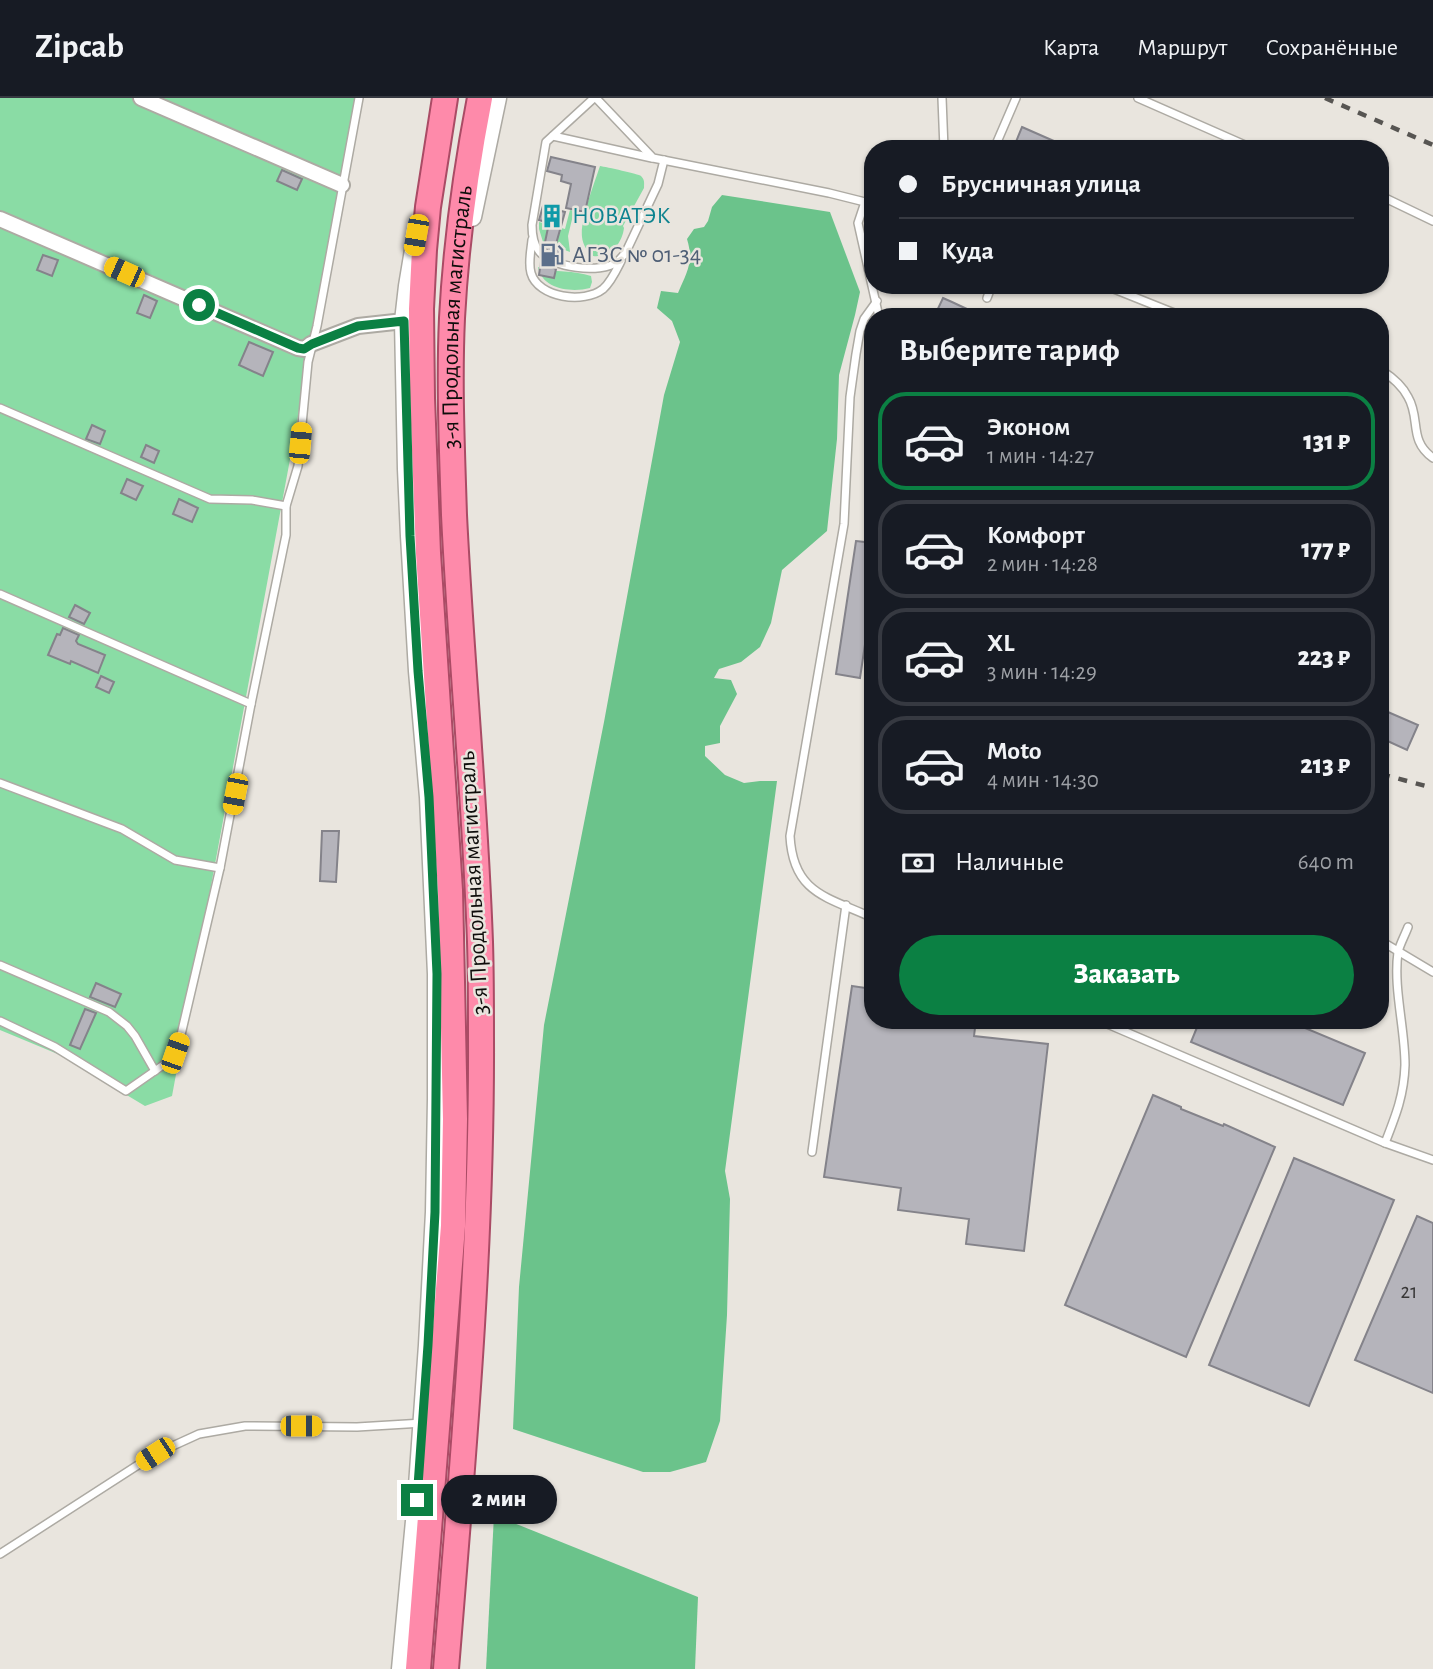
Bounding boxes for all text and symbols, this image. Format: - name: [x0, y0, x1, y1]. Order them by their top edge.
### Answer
- text: Zipcab: [35, 31, 124, 64]
- text: Карта: [1043, 36, 1099, 60]
- text: Маршрут: [1137, 36, 1227, 60]
- text: Сохранённые: [1265, 36, 1398, 60]
- text: Брусничная улица: [941, 171, 1141, 197]
- street label: 3-я Продольная магистраль: [439, 184, 477, 449]
- building icon: НОВАТЭК: [538, 202, 566, 230]
- place label: НОВАТЭК: [572, 204, 670, 228]
- car: [403, 212, 430, 258]
- text: Куда: [941, 238, 994, 264]
- fuel station icon: АГЗС № 01-34: [538, 241, 566, 269]
- place label: АГЗС № 01-34: [572, 243, 701, 267]
- car: [101, 254, 148, 290]
- route start: [183, 289, 215, 321]
- text: Выберите тариф: [899, 334, 1120, 366]
- icon: car: [903, 410, 966, 473]
- text: Эконом: [987, 414, 1070, 440]
- car: [288, 421, 313, 465]
- text: 131 ₽: [1303, 428, 1350, 454]
- text: 1 мин · 14:27: [987, 445, 1094, 468]
- icon: car: [903, 518, 966, 581]
- text: Комфорт: [987, 522, 1085, 548]
- text: 177 ₽: [1301, 536, 1350, 562]
- text: 2 мин · 14:28: [987, 553, 1098, 576]
- icon: car: [903, 626, 966, 689]
- text: XL: [987, 630, 1014, 656]
- text: 223 ₽: [1297, 644, 1350, 670]
- text: 3 мин · 14:29: [987, 661, 1097, 684]
- icon: car: [903, 734, 966, 797]
- text: Moto: [987, 738, 1042, 764]
- street label: 3-я Продольная магистраль: [455, 751, 493, 1015]
- text: 213 ₽: [1300, 752, 1350, 778]
- text: 4 мин · 14:30: [987, 769, 1099, 792]
- car: [221, 771, 250, 817]
- icon: cash: [899, 844, 937, 882]
- text: Наличные: [955, 849, 1064, 875]
- text: 640 m: [1298, 851, 1354, 874]
- button: Заказать: [899, 935, 1354, 1015]
- car: [159, 1030, 192, 1076]
- house number: 21: [1401, 1281, 1417, 1302]
- car: [281, 1416, 323, 1437]
- car: [132, 1434, 179, 1474]
- callout: 2 мин: [442, 1476, 557, 1524]
- route end: [401, 1484, 433, 1516]
- text: 2 мин: [472, 1488, 526, 1511]

